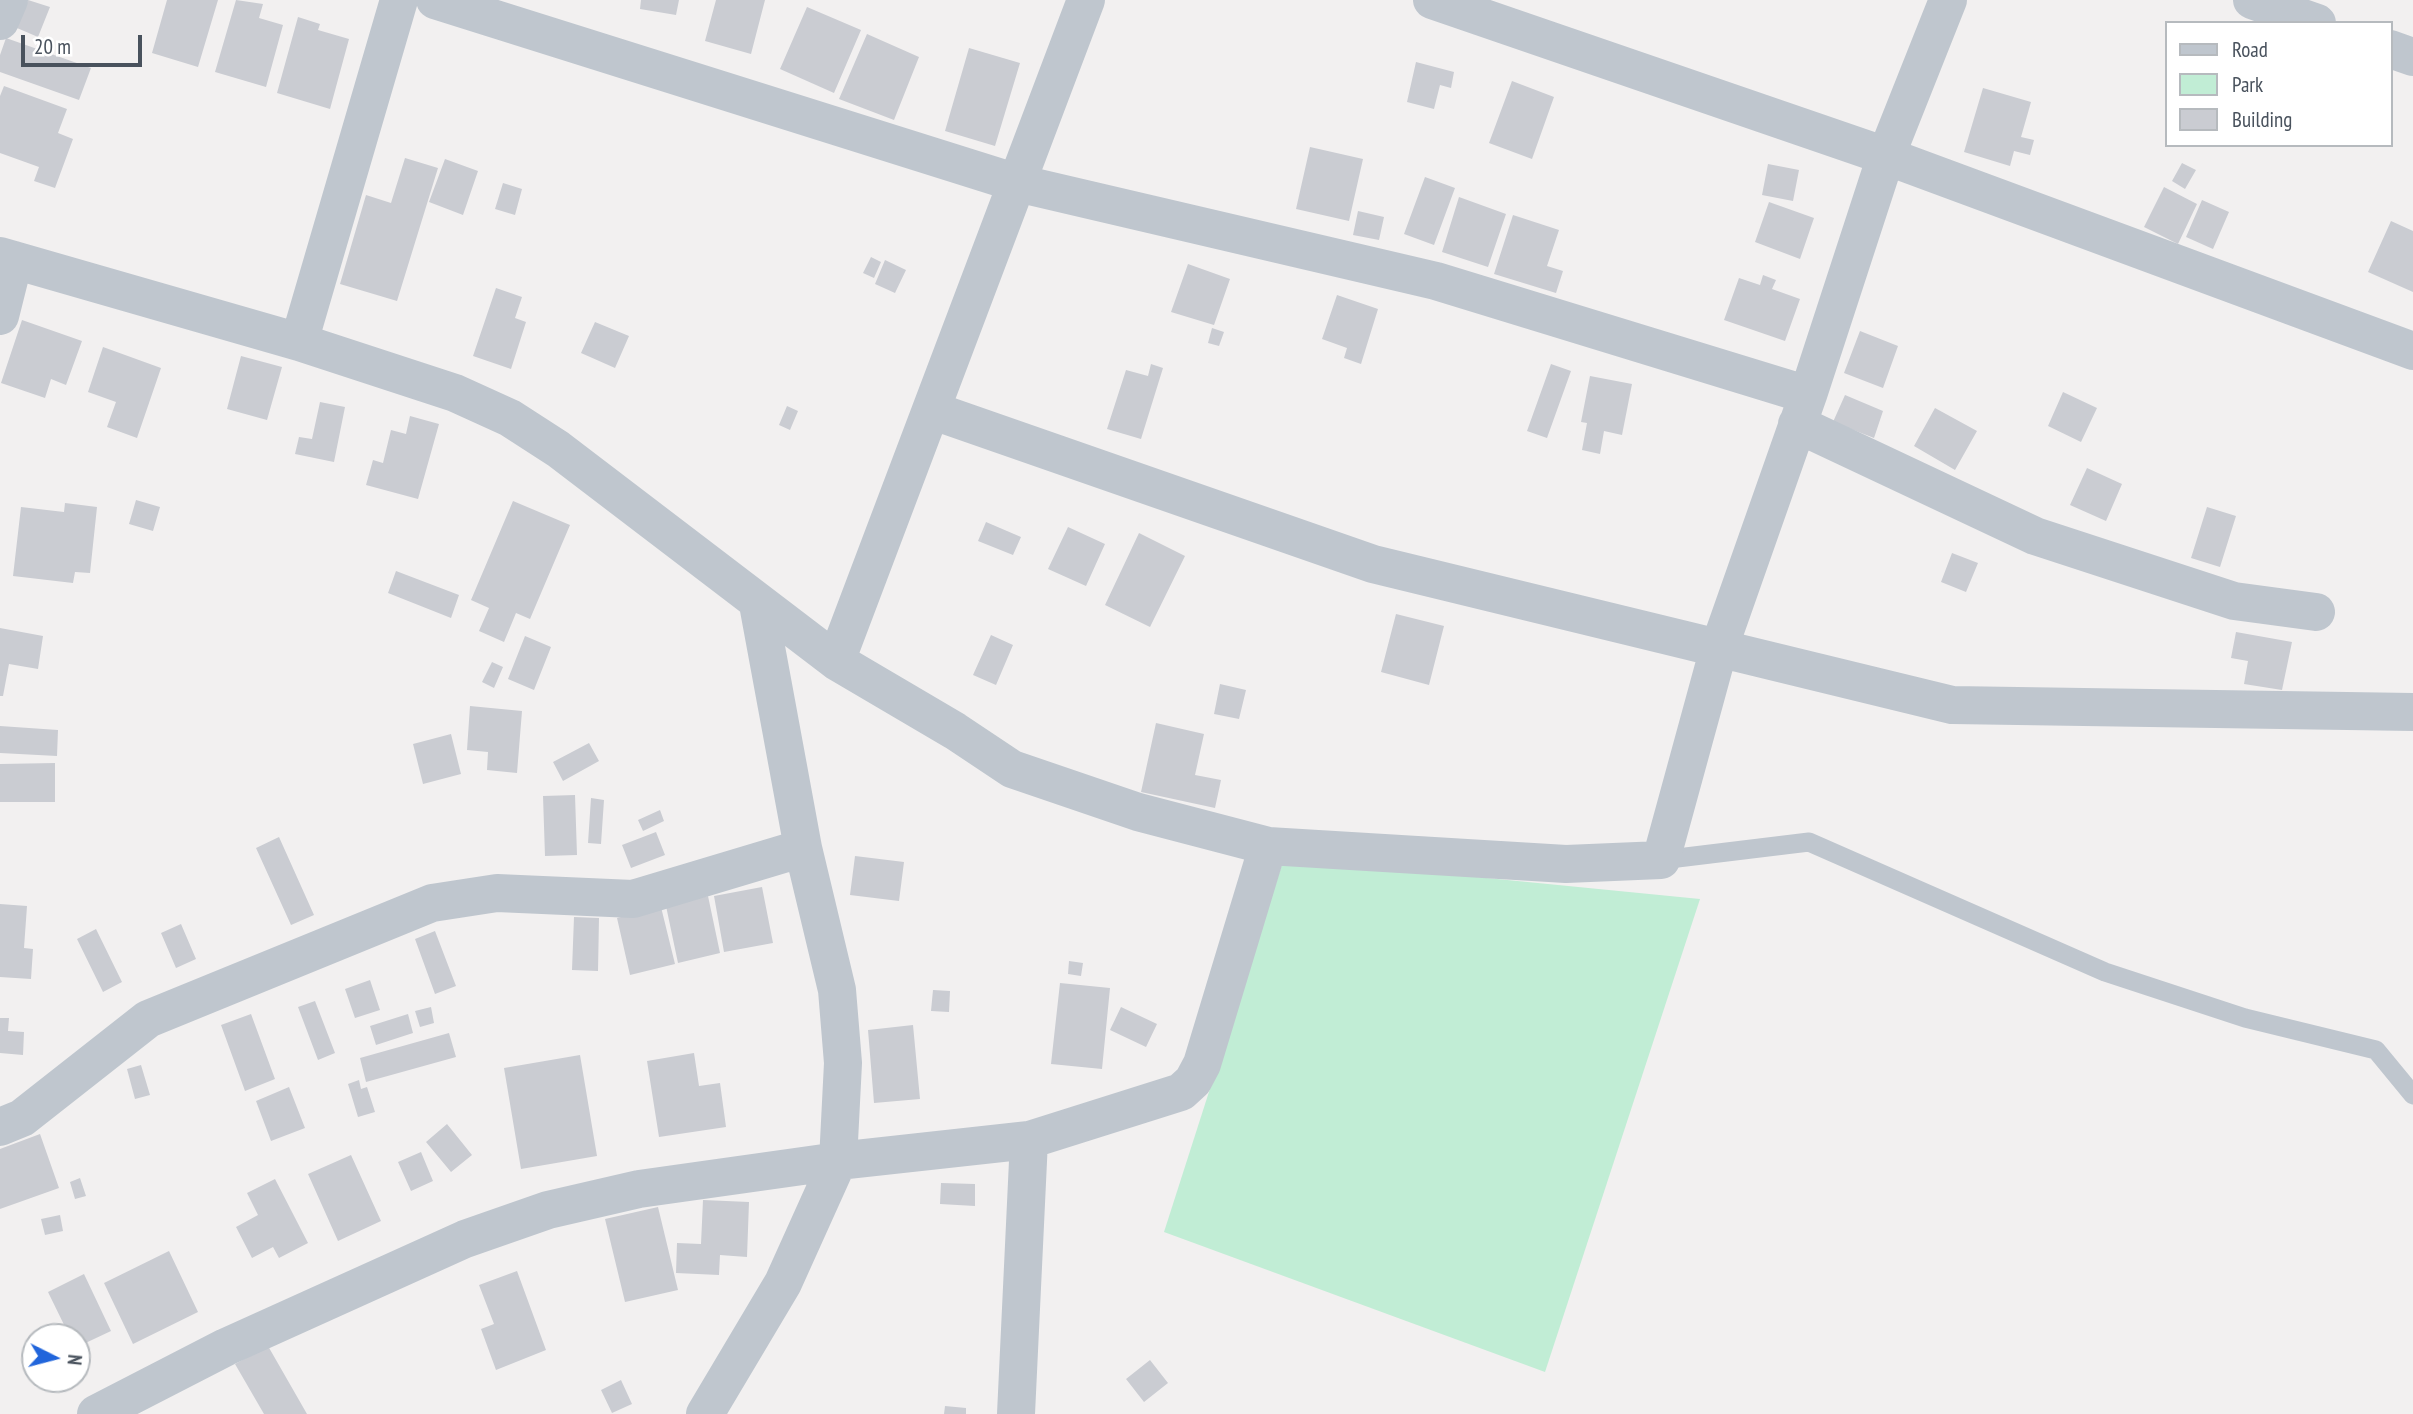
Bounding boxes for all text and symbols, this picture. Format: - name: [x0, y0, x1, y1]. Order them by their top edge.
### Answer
- scale bar: [24, 21, 145, 65]
- legend: [2164, 21, 2392, 147]
- text: 20 m: [34, 33, 71, 60]
- text: Road: [2232, 36, 2268, 63]
- text: Park: [2232, 71, 2263, 98]
- text: Building: [2232, 106, 2292, 133]
- north arrow: [21, 1323, 91, 1393]
- text: N: [62, 1354, 87, 1366]

